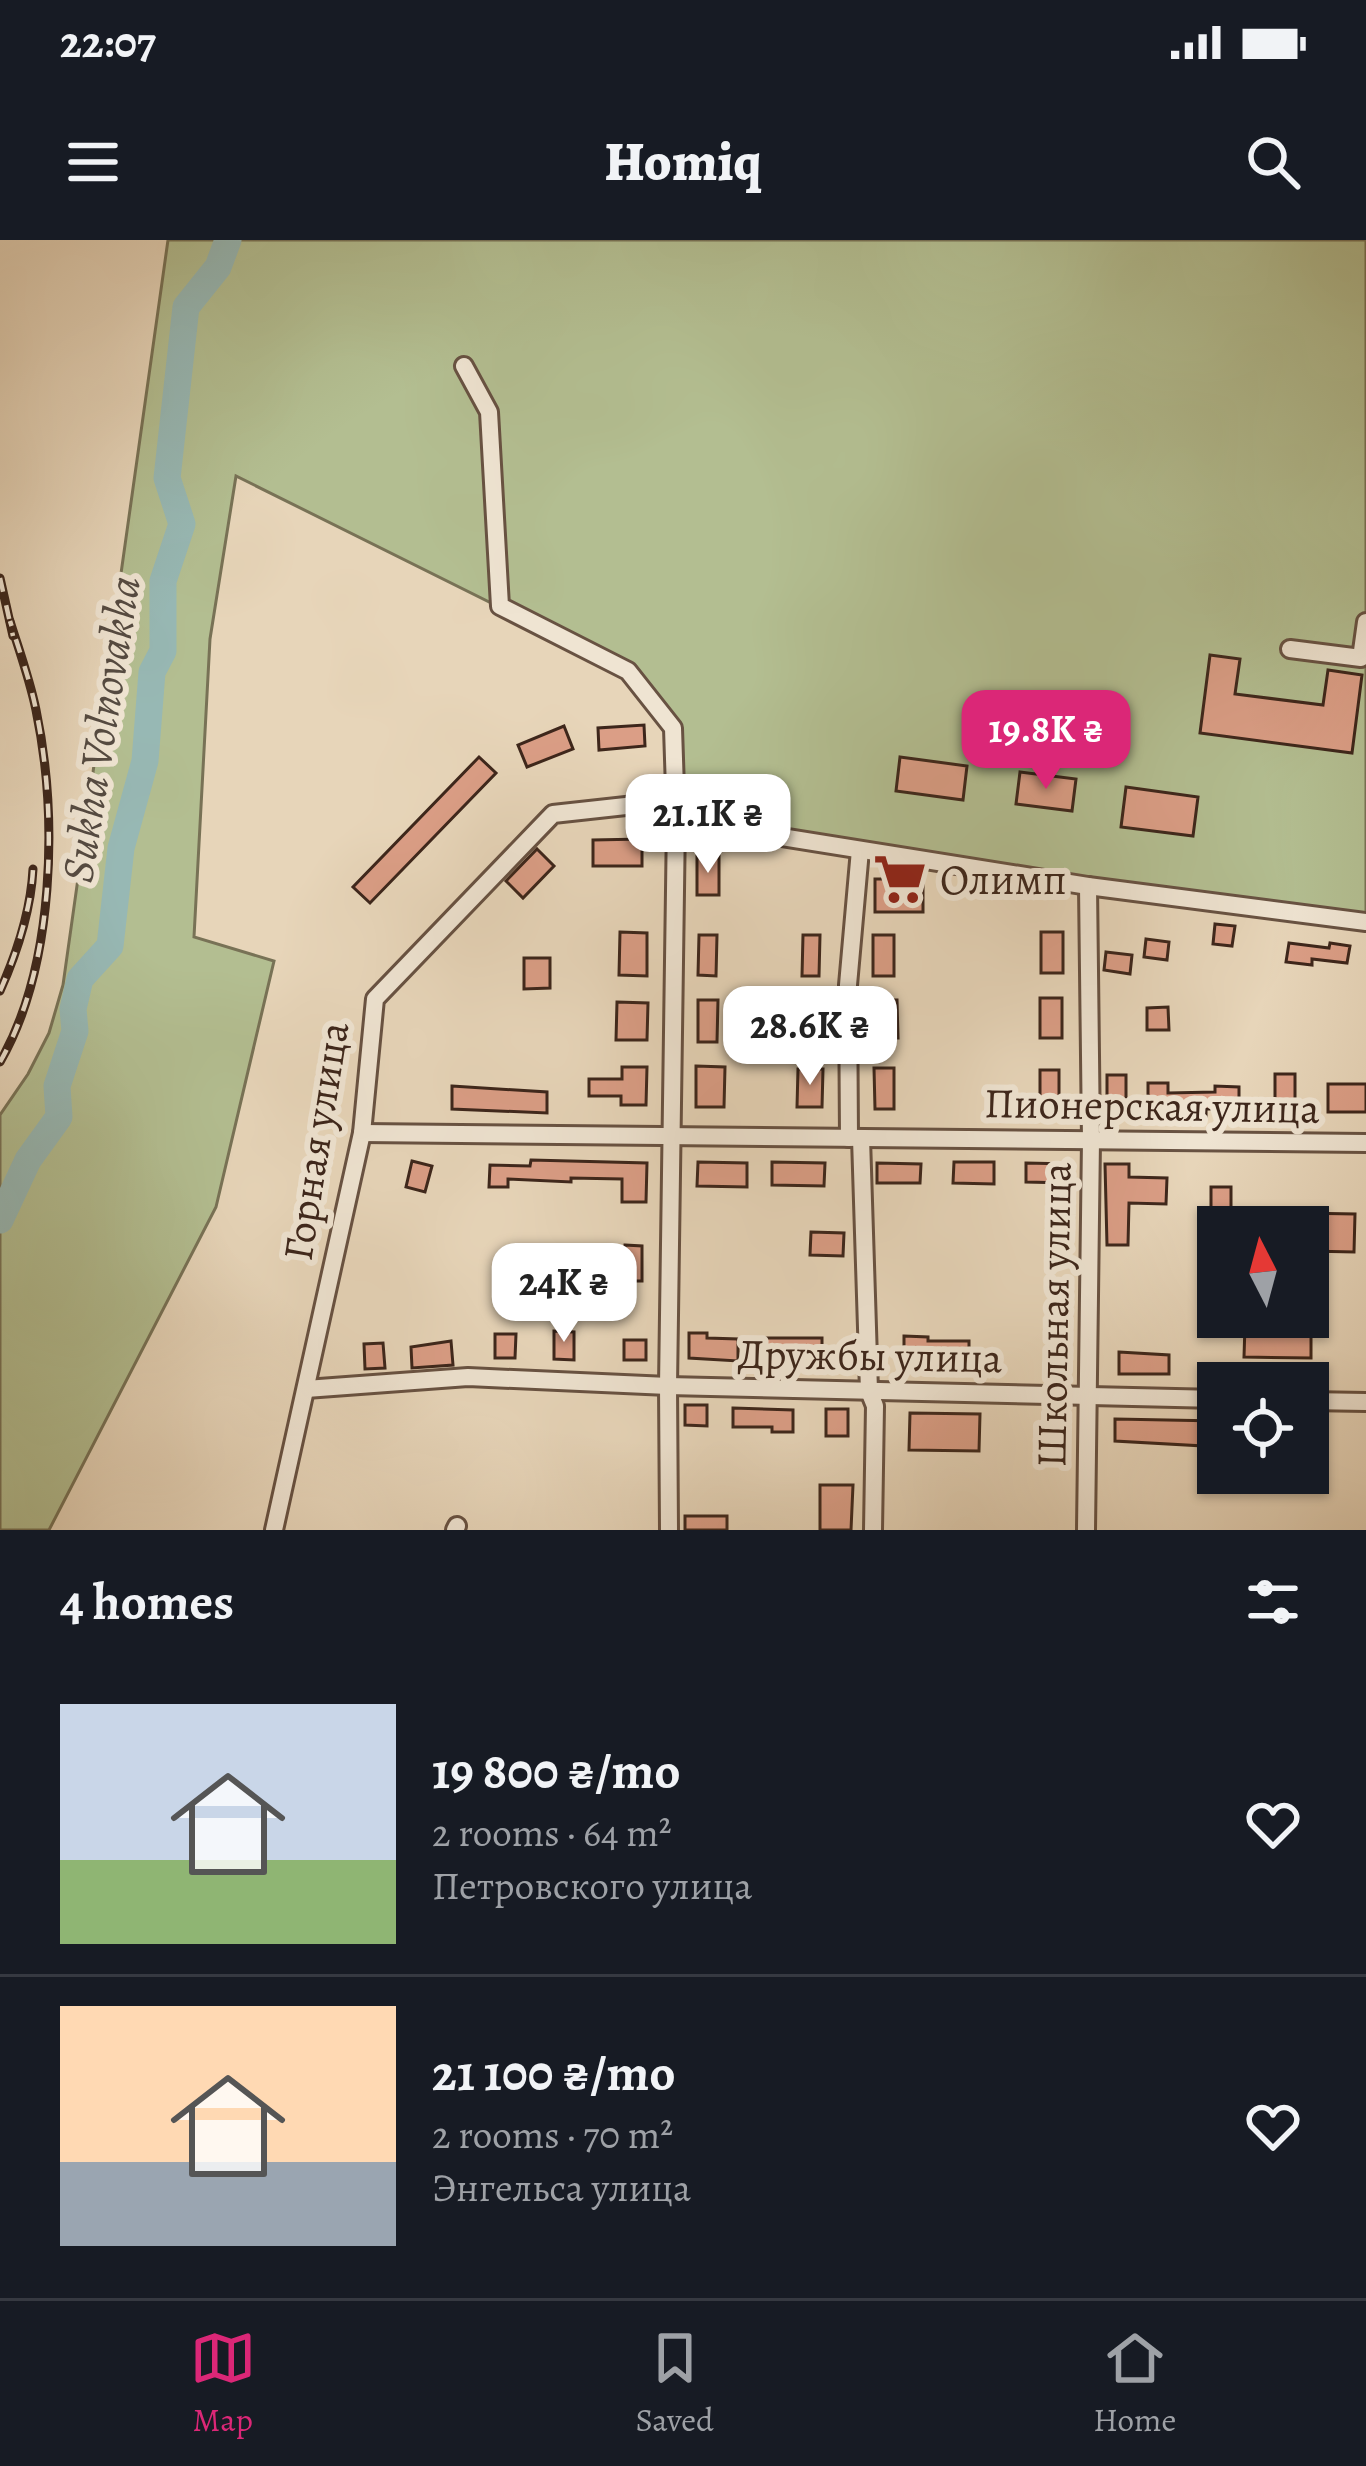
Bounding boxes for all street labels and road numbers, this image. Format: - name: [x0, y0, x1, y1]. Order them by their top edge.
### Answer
- street label: Горная улица: [269, 1017, 363, 1264]
- street label: Пионерская улица: [984, 1074, 1321, 1137]
- street label: Школьная улица: [1022, 1161, 1085, 1468]
- street label: Дружбы улица: [737, 1325, 1003, 1386]

